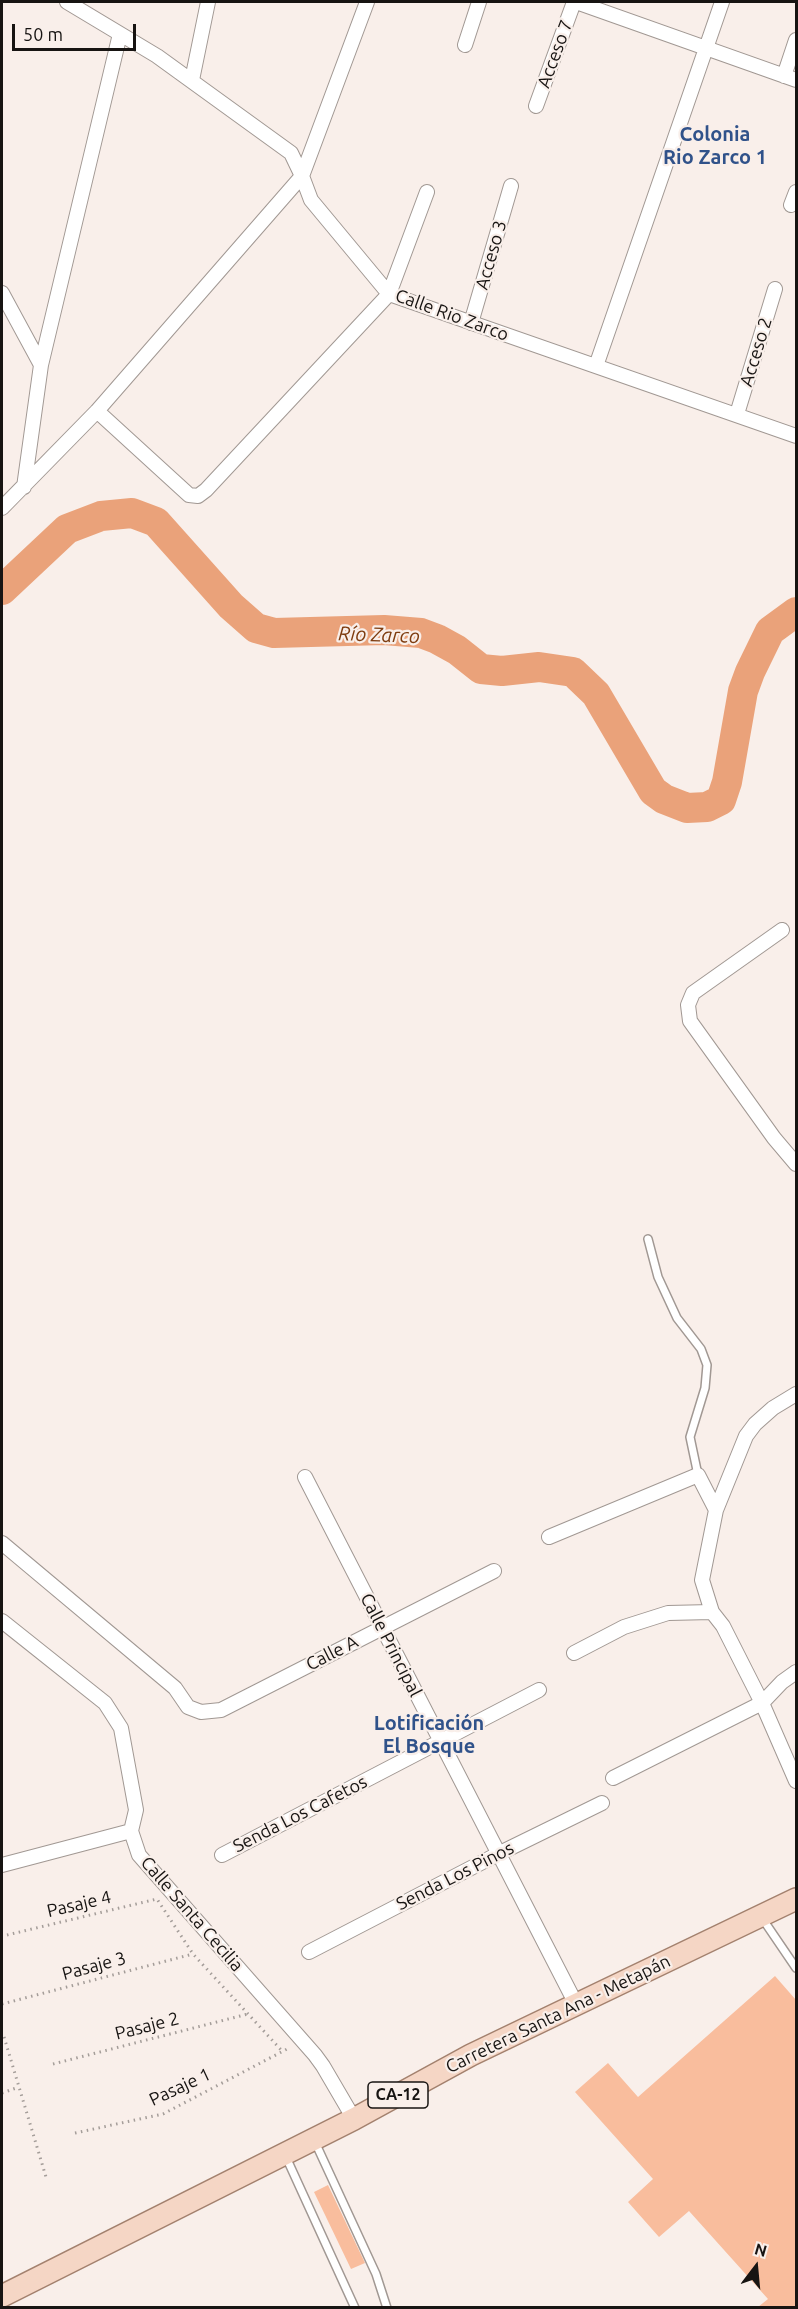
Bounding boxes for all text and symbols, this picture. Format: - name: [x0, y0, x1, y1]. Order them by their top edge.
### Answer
- scale bar: [15, 12, 140, 50]
- street label: Acceso 7: [533, 17, 577, 91]
- text: 50 m: [23, 24, 63, 44]
- district label: Colonia Rio Zarco 1: [663, 122, 767, 169]
- street label: Acceso 3: [471, 218, 511, 292]
- street label: Calle Rio Zarco: [392, 284, 512, 346]
- street label: Acceso 2: [735, 315, 777, 389]
- water label: Río Zarco: [338, 622, 420, 648]
- street label: Calle Principal: [356, 1590, 426, 1700]
- street label: Calle A: [302, 1631, 362, 1675]
- district label: Lotificación El Bosque: [374, 1711, 484, 1758]
- street label: Senda Los Cafetos: [229, 1771, 371, 1857]
- street label: Senda Los Pinos: [393, 1837, 517, 1915]
- street label: Calle Santa Cecilia: [136, 1852, 248, 1976]
- street label: Pasaje 4: [45, 1886, 113, 1922]
- street label: Pasaje 3: [60, 1947, 128, 1985]
- street label: Carretera Santa Ana - Metapán: [442, 1950, 674, 2078]
- street label: Pasaje 2: [113, 2008, 181, 2044]
- street label: Pasaje 1: [146, 2063, 214, 2111]
- road number: CA-12: [368, 2082, 428, 2108]
- north arrow: [726, 2237, 786, 2297]
- text: N: [753, 2239, 769, 2260]

